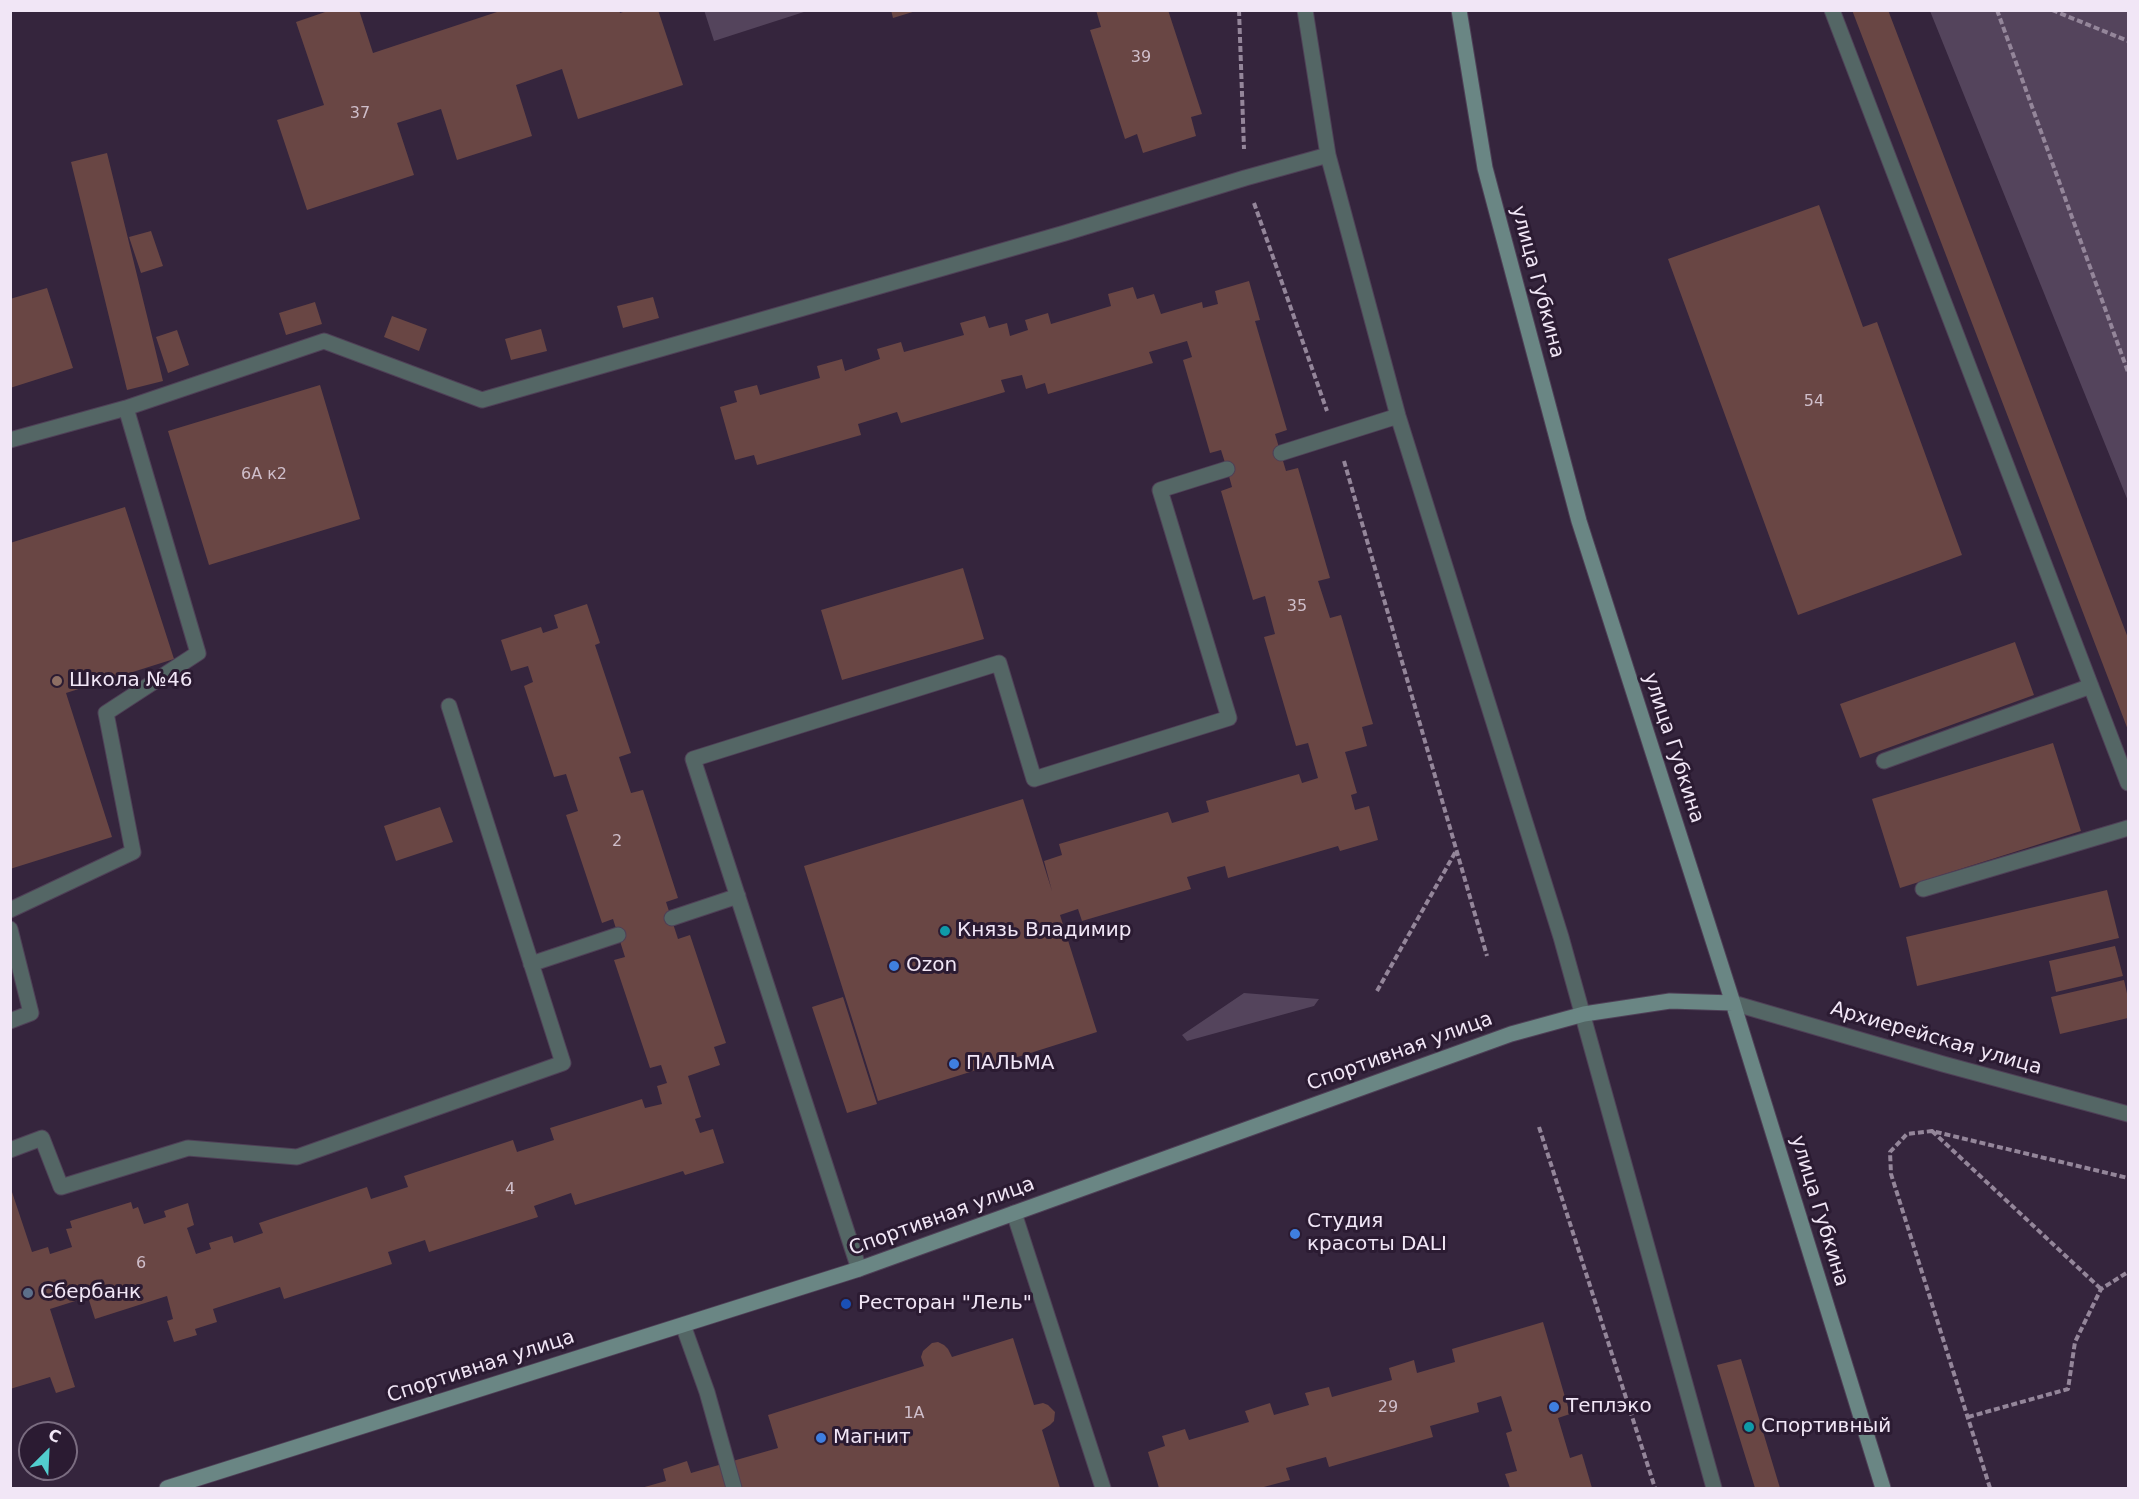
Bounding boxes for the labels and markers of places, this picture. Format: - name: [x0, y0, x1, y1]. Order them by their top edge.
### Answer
- place label: Школа №46: [69, 669, 192, 693]
- marker: Школа №46: [50, 674, 64, 688]
- place label: Князь Владимир: [957, 919, 1131, 943]
- marker: Князь Владимир: [938, 924, 952, 938]
- place label: Ozon: [906, 954, 957, 978]
- marker: Ozon: [887, 959, 901, 973]
- place label: ПАЛЬМА: [966, 1052, 1054, 1076]
- marker: ПАЛЬМА: [947, 1057, 961, 1071]
- place label: Студия красоты DALI: [1307, 1210, 1447, 1257]
- marker: Студия красоты DALI: [1288, 1227, 1302, 1241]
- place label: Сбербанк: [40, 1281, 141, 1305]
- marker: Сбербанк: [21, 1286, 35, 1300]
- place label: Ресторан "Лель": [858, 1292, 1032, 1316]
- marker: Ресторан "Лель": [839, 1297, 853, 1311]
- place label: Теплэко: [1566, 1395, 1652, 1419]
- marker: Теплэко: [1547, 1400, 1561, 1414]
- place label: Спортивный: [1761, 1415, 1891, 1439]
- marker: Спортивный: [1742, 1420, 1756, 1434]
- place label: Магнит: [833, 1426, 911, 1450]
- marker: Магнит: [814, 1431, 828, 1445]

